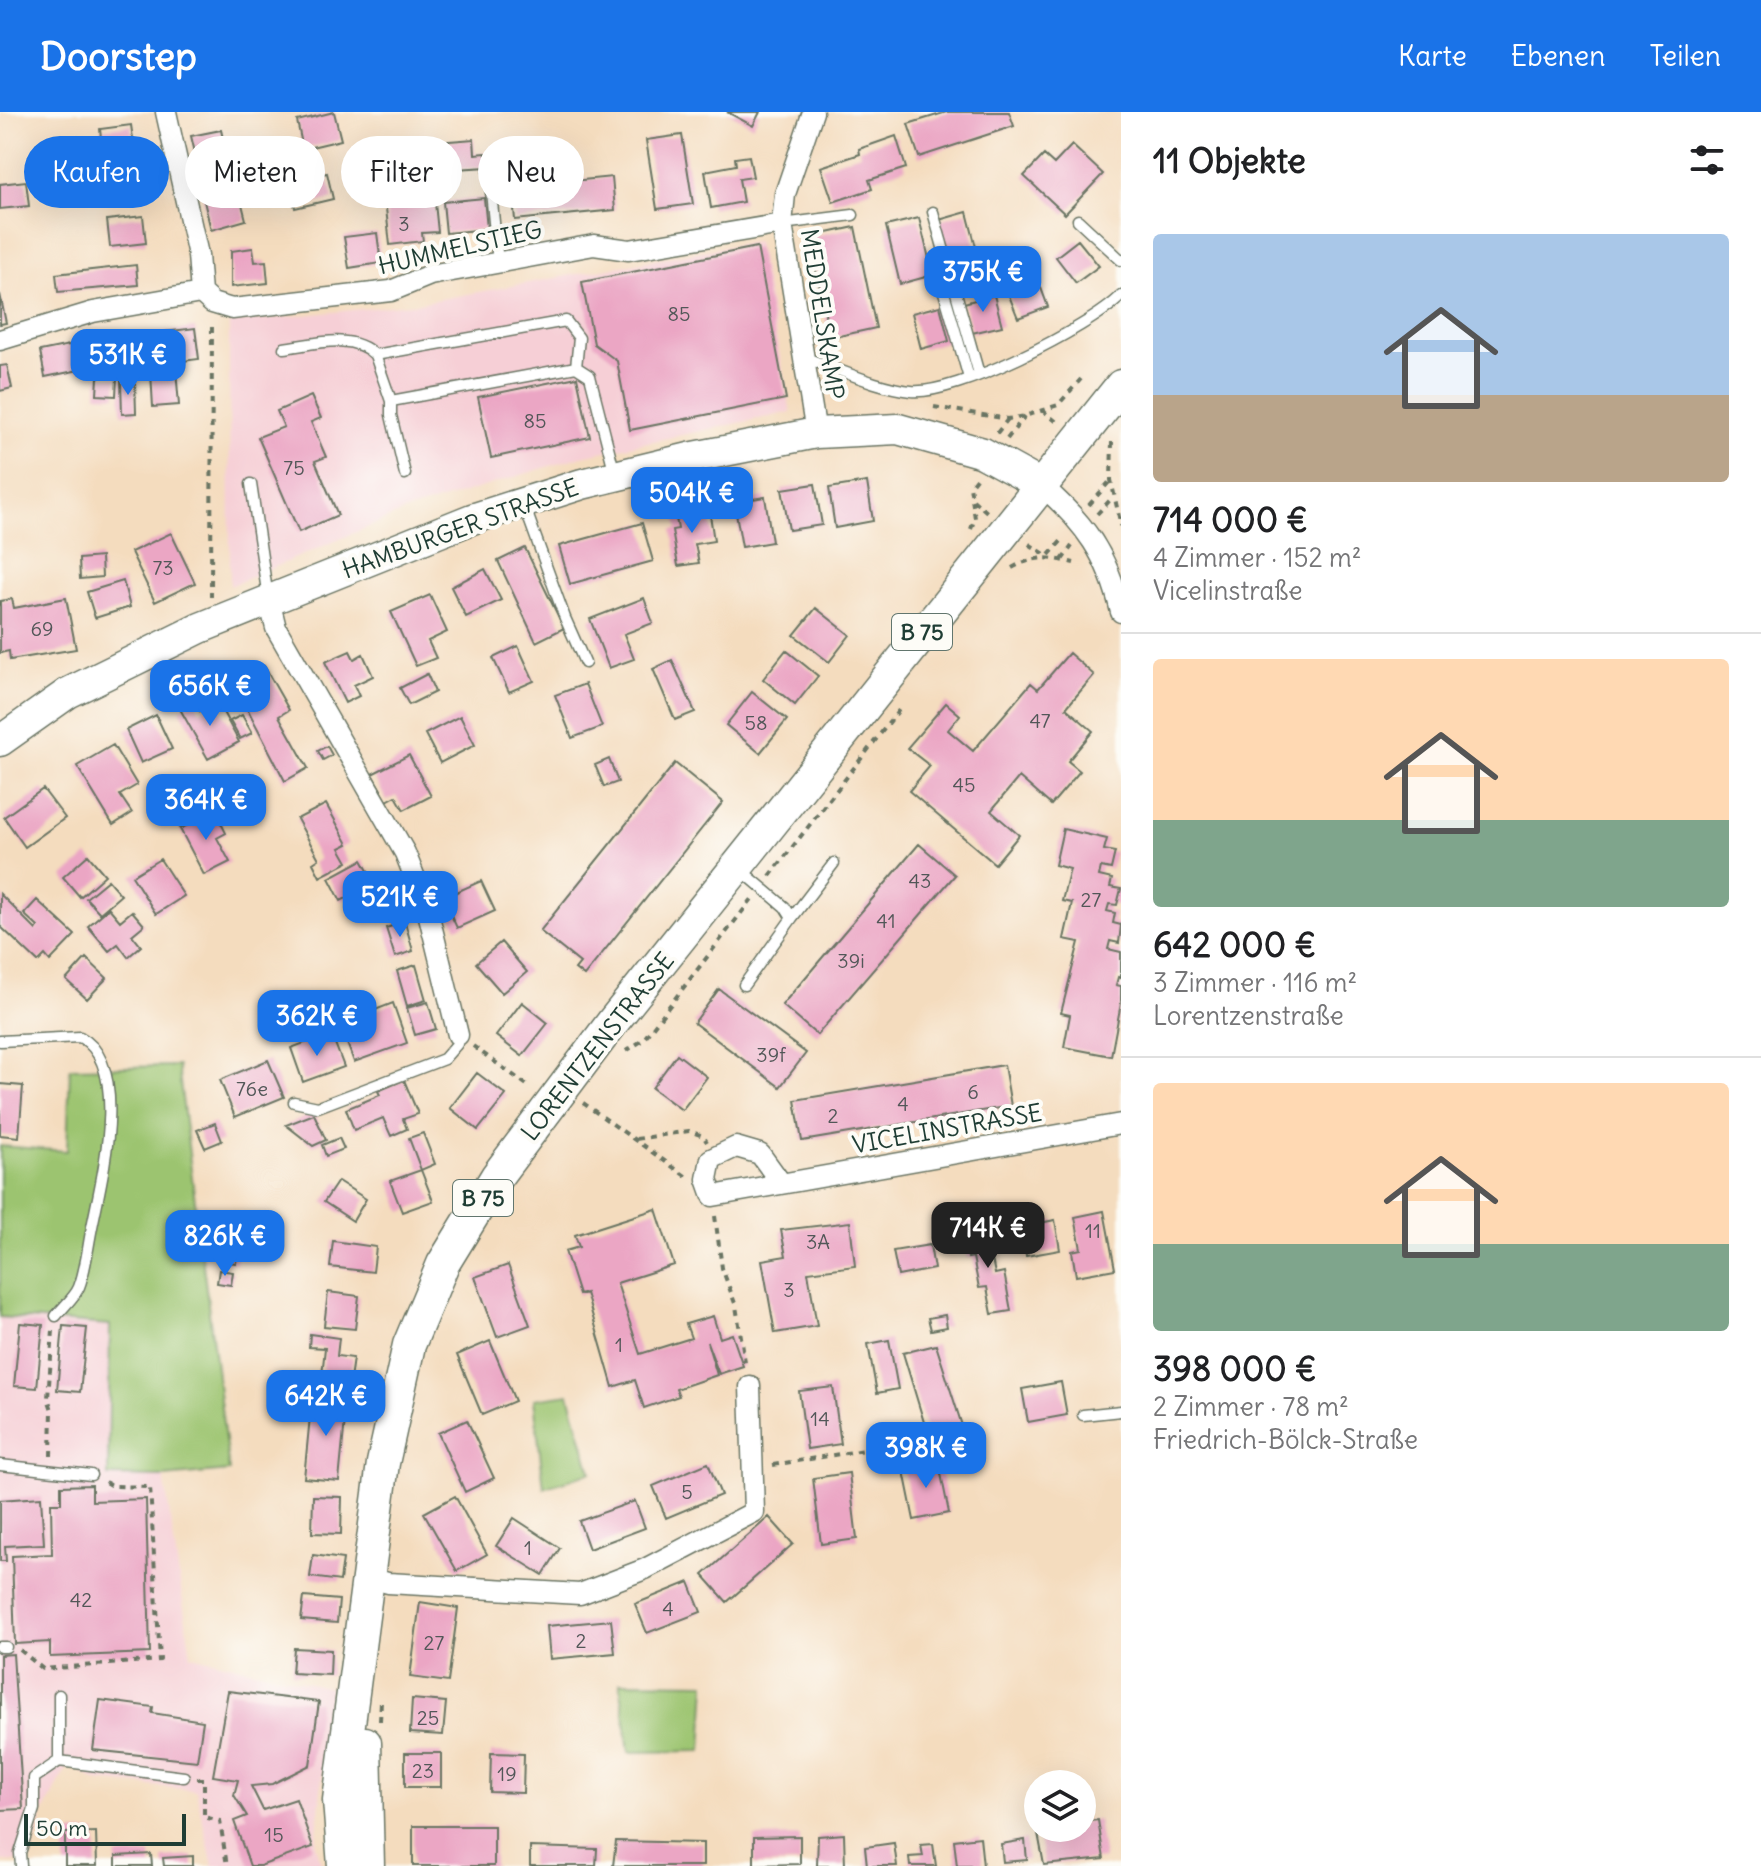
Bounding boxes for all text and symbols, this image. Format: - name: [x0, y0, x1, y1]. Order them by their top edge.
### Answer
- text: Doorstep: [40, 33, 197, 80]
- text: Karte: [1398, 38, 1467, 74]
- text: Ebenen: [1511, 38, 1605, 74]
- text: Teilen: [1649, 38, 1721, 74]
- chip: Kaufen: [24, 136, 169, 208]
- chip: Mieten: [185, 136, 325, 208]
- chip: Filter: [341, 136, 462, 208]
- chip: Neu: [478, 136, 584, 208]
- icon: filters: [1685, 138, 1729, 182]
- text: 11 Objekte: [1153, 139, 1306, 182]
- house number: 3: [398, 211, 410, 236]
- street label: HUMMELSTIEG: [375, 214, 545, 280]
- street label: MEDDELSKAMP: [795, 227, 851, 401]
- pin: 375K €: [918, 246, 1048, 314]
- text: 375K €: [942, 255, 1024, 288]
- icon: home: [1369, 286, 1513, 430]
- house number: 85: [667, 301, 691, 326]
- pin: 531K €: [63, 329, 193, 397]
- text: 531K €: [89, 338, 167, 371]
- house number: 85: [523, 408, 547, 433]
- house number: 75: [283, 455, 305, 480]
- pin: 504K €: [627, 467, 757, 535]
- street label: HAMBURGER STRASSE: [338, 471, 582, 585]
- text: 504K €: [649, 476, 735, 509]
- text: 714 000 €: [1153, 498, 1308, 541]
- text: 4 Zimmer · 152 m²: [1153, 541, 1361, 574]
- house number: 73: [152, 555, 174, 580]
- text: Vicelinstraße: [1153, 574, 1302, 607]
- road number: B 75: [892, 614, 952, 650]
- house number: 69: [30, 616, 54, 641]
- pin: 656K €: [145, 660, 275, 728]
- text: 656K €: [168, 669, 252, 702]
- house number: 47: [1029, 708, 1051, 733]
- house number: 58: [744, 710, 768, 735]
- icon: home: [1369, 711, 1513, 855]
- house number: 45: [952, 772, 976, 797]
- pin: 364K €: [141, 774, 271, 842]
- text: 364K €: [164, 783, 248, 816]
- house number: 43: [909, 868, 931, 893]
- pin: 521K €: [335, 871, 465, 939]
- text: 521K €: [361, 880, 439, 913]
- house number: 27: [1081, 887, 1102, 912]
- house number: 41: [876, 908, 896, 933]
- text: 642 000 €: [1153, 923, 1316, 966]
- street label: LORENTZENSTRASSE: [514, 946, 680, 1146]
- house number: 39i: [837, 948, 865, 973]
- text: 3 Zimmer · 116 m²: [1153, 966, 1357, 999]
- pin: 362K €: [252, 990, 382, 1058]
- text: 362K €: [276, 999, 359, 1032]
- text: Lorentzenstraße: [1153, 999, 1344, 1032]
- house number: 39f: [756, 1042, 786, 1067]
- house number: 76e: [236, 1076, 268, 1101]
- house number: 6: [967, 1079, 979, 1104]
- house number: 4: [897, 1091, 909, 1116]
- street label: VICELINSTRASSE: [850, 1097, 1044, 1159]
- house number: 2: [828, 1103, 839, 1128]
- icon: home: [1369, 1135, 1513, 1279]
- road number: B 75: [453, 1180, 513, 1216]
- pin: 714K €: [923, 1202, 1053, 1270]
- pin: 826K €: [160, 1210, 290, 1278]
- text: 714K €: [949, 1211, 1027, 1244]
- house number: 11: [1085, 1218, 1101, 1243]
- text: 826K €: [183, 1219, 267, 1252]
- house number: 3A: [806, 1229, 830, 1254]
- house number: 3: [783, 1277, 795, 1302]
- house number: 1: [615, 1332, 623, 1357]
- text: 398 000 €: [1153, 1347, 1317, 1390]
- pin: 642K €: [261, 1370, 391, 1438]
- text: 642K €: [284, 1379, 368, 1412]
- text: 2 Zimmer · 78 m²: [1153, 1390, 1349, 1423]
- house number: 14: [810, 1406, 830, 1431]
- pin: 398K €: [861, 1422, 991, 1490]
- text: Friedrich-Bölck-Straße: [1153, 1423, 1418, 1456]
- text: 398K €: [884, 1431, 968, 1464]
- house number: 5: [681, 1479, 693, 1504]
- house number: 1: [524, 1535, 532, 1560]
- house number: 42: [70, 1587, 92, 1612]
- house number: 4: [662, 1596, 674, 1621]
- house number: 2: [576, 1628, 587, 1653]
- house number: 27: [424, 1630, 445, 1655]
- house number: 25: [417, 1705, 439, 1730]
- house number: 23: [412, 1758, 434, 1783]
- house number: 19: [497, 1761, 517, 1786]
- map controls: [1024, 1770, 1096, 1842]
- button: layers: [1024, 1770, 1096, 1842]
- scale bar: [24, 1810, 186, 1846]
- text: 50 m: [36, 1814, 88, 1842]
- house number: 15: [264, 1822, 284, 1847]

